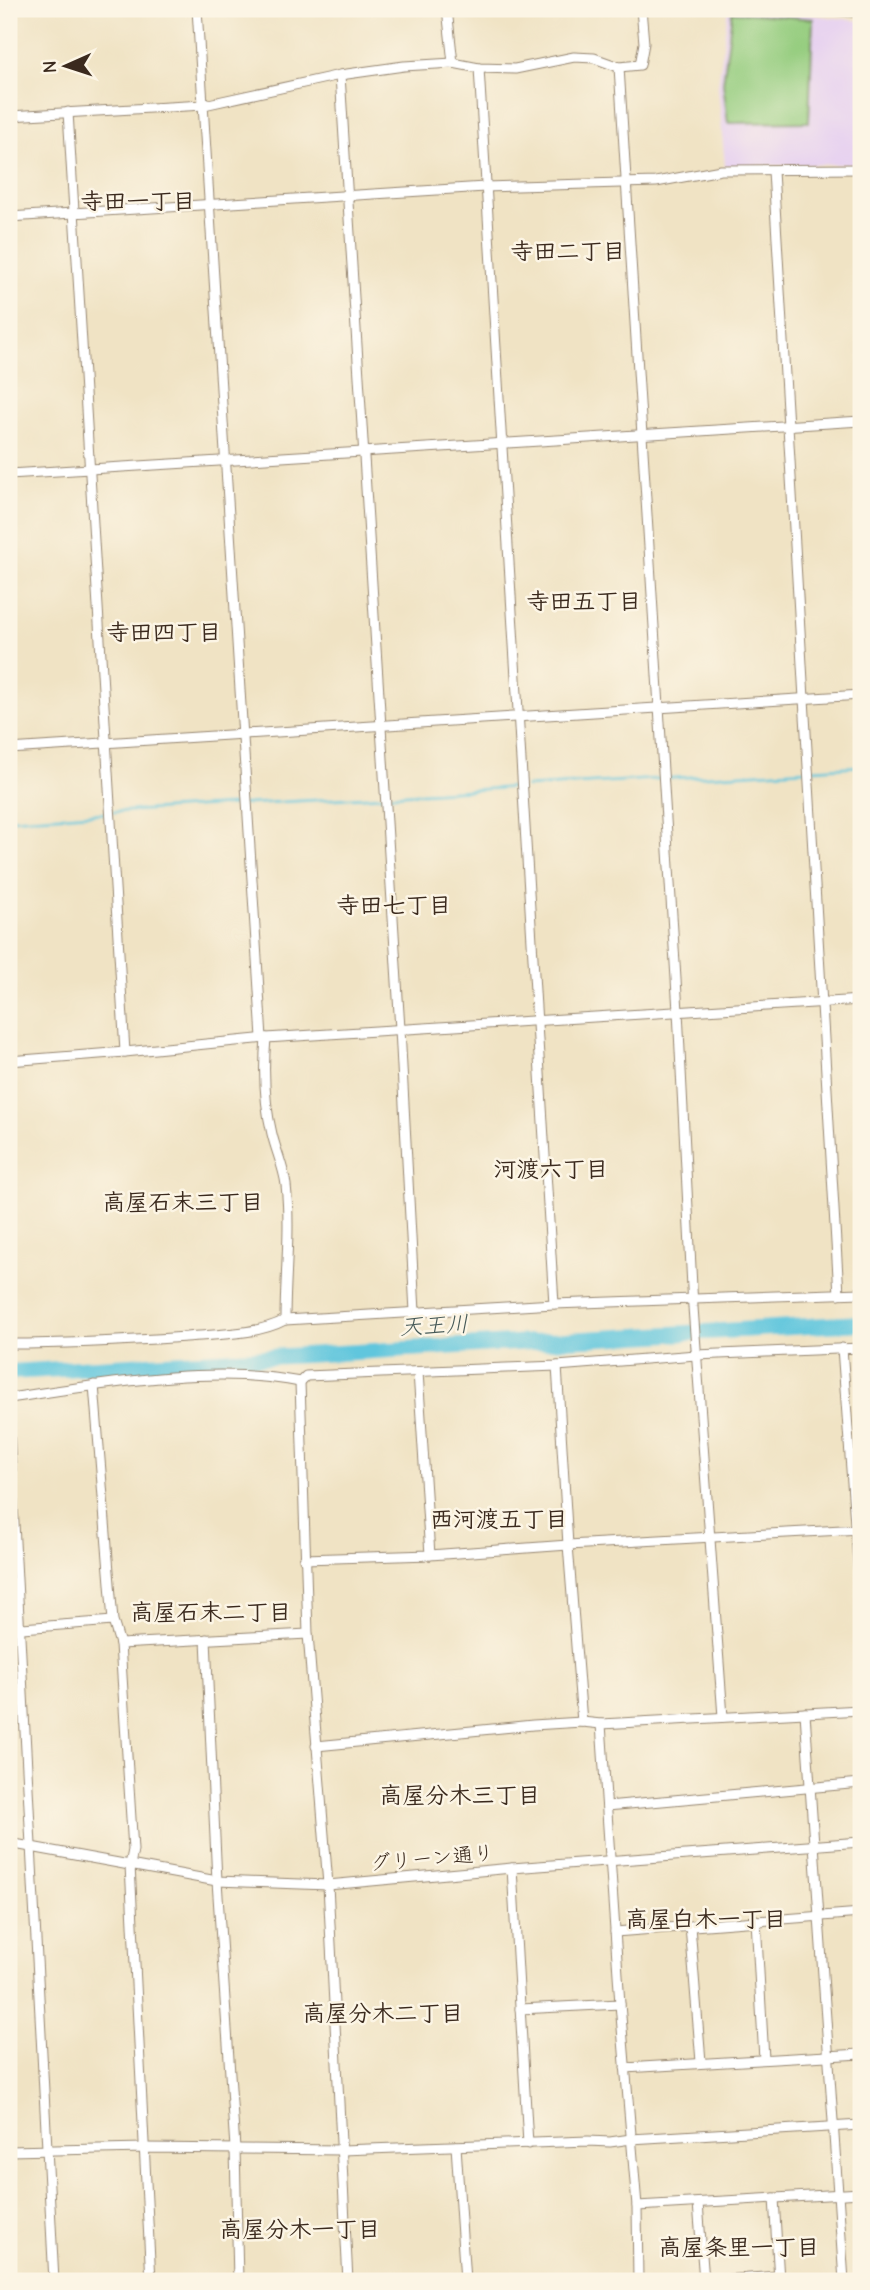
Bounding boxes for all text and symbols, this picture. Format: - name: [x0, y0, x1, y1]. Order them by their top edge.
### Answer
- north arrow: [32, 32, 102, 102]
- text: N: [39, 60, 61, 74]
- district label: 寺田一丁目: [81, 188, 196, 215]
- district label: 寺田二丁目: [511, 238, 626, 265]
- district label: 寺田五丁目: [527, 588, 642, 615]
- district label: 寺田四丁目: [107, 619, 222, 646]
- district label: 寺田七丁目: [337, 892, 452, 919]
- district label: 河渡六丁目: [494, 1156, 609, 1183]
- district label: 高屋石末三丁目: [103, 1189, 264, 1216]
- water label: 天王川: [399, 1310, 469, 1341]
- district label: 西河渡五丁目: [430, 1506, 568, 1533]
- district label: 高屋石末二丁目: [131, 1599, 292, 1626]
- district label: 高屋分木三丁目: [380, 1782, 541, 1809]
- street label: グリーン通り: [369, 1841, 495, 1875]
- district label: 高屋白木一丁目: [626, 1906, 787, 1933]
- district label: 高屋分木二丁目: [303, 2000, 464, 2027]
- district label: 高屋分木一丁目: [220, 2216, 381, 2243]
- district label: 高屋条里一丁目: [659, 2234, 820, 2261]

